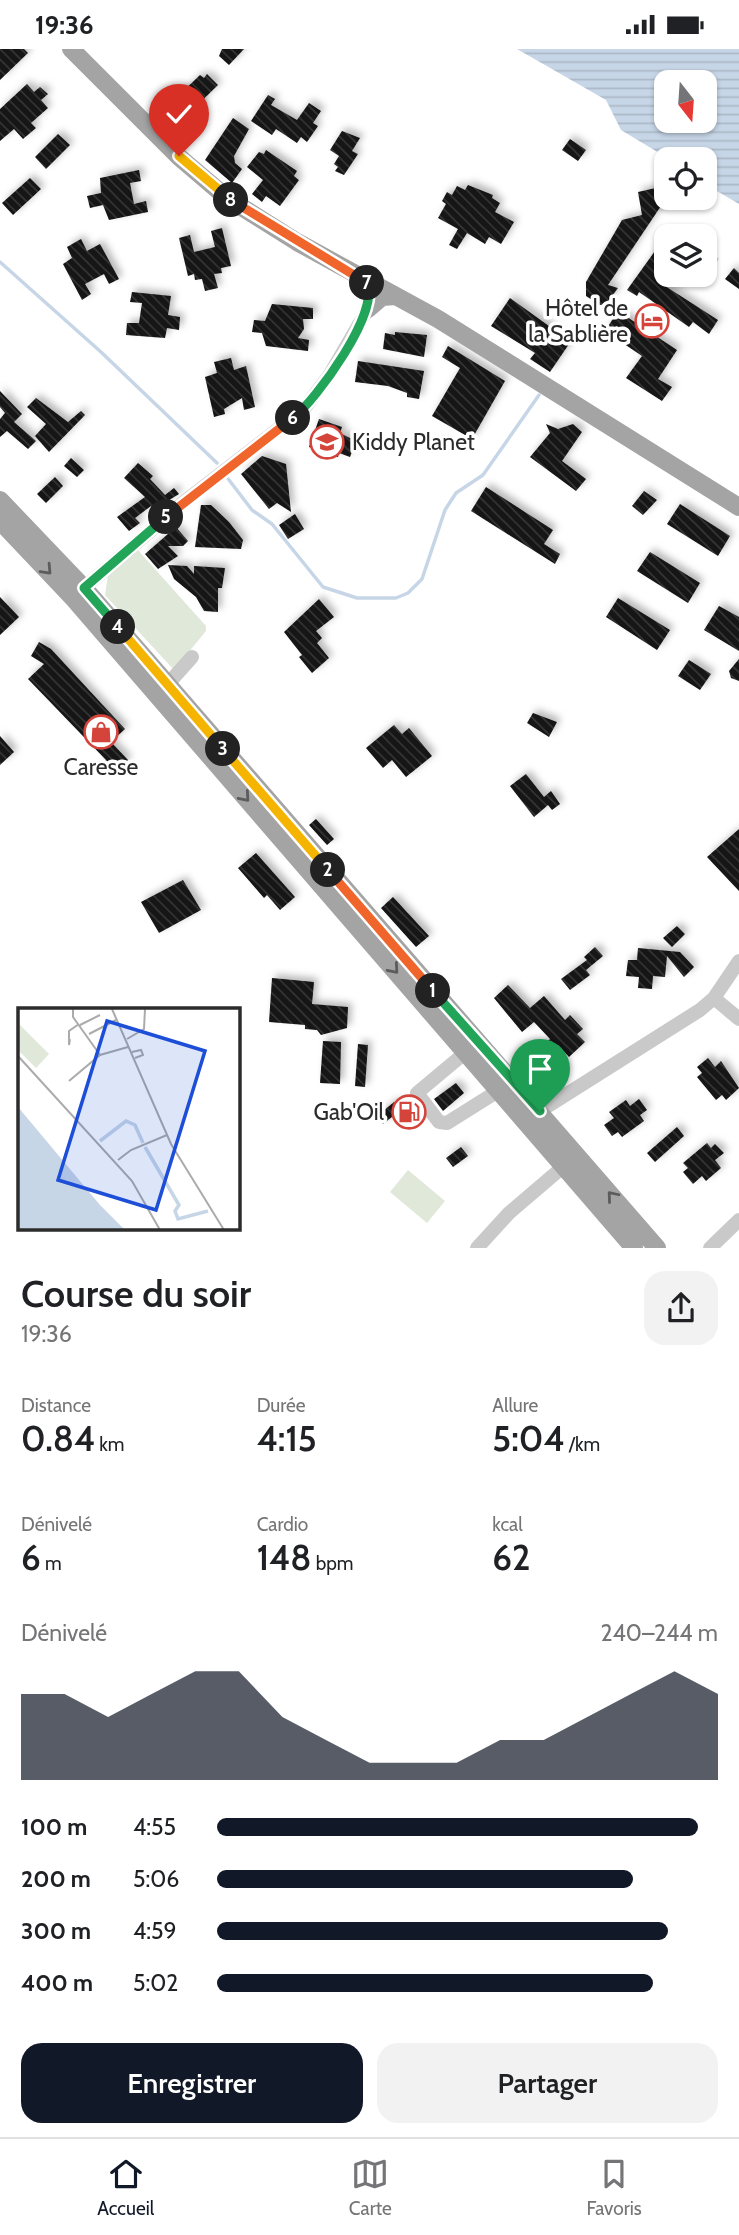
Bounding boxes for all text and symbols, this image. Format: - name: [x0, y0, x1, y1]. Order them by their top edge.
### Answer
- text: 19:36: [35, 9, 94, 41]
- north arrow: [654, 70, 718, 133]
- map controls: [654, 70, 717, 287]
- pin: [149, 84, 209, 156]
- icon: check: [160, 95, 198, 133]
- button: locate: [654, 147, 717, 210]
- pin: 8: [214, 183, 248, 217]
- text: 8: [225, 188, 236, 211]
- button: layers: [654, 224, 717, 287]
- pin: 7: [350, 265, 384, 301]
- text: 7: [362, 271, 371, 294]
- place label: Hôtel de la Sablière: [528, 294, 628, 348]
- hotel icon: Hôtel de la Sablière: [633, 302, 671, 340]
- pin: 6: [276, 401, 310, 435]
- text: 6: [287, 406, 298, 429]
- school or university icon: Kiddy Planet: [308, 423, 346, 461]
- place label: Kiddy Planet: [352, 428, 475, 456]
- pin: 5: [148, 499, 184, 535]
- text: 5: [160, 505, 171, 528]
- one-way arrow: [39, 562, 51, 575]
- pin: 4: [100, 609, 136, 645]
- text: 4: [112, 615, 123, 638]
- shop icon: Caresse: [82, 713, 120, 751]
- pin: 3: [206, 731, 241, 767]
- text: 3: [217, 737, 228, 760]
- place label: Caresse: [64, 753, 139, 781]
- one-way arrow: [237, 789, 249, 802]
- pin: 2: [310, 853, 346, 887]
- text: 2: [322, 858, 333, 881]
- one-way arrow: [386, 960, 399, 973]
- pin: 1: [416, 974, 450, 1009]
- text: 1: [429, 979, 436, 1002]
- inset map: [18, 1008, 240, 1231]
- pin: [510, 1039, 570, 1111]
- icon: arrive: [521, 1050, 559, 1088]
- fuel station icon: Gab'Oil: [390, 1093, 428, 1131]
- place label: Gab'Oil: [313, 1098, 385, 1126]
- one-way arrow: [608, 1191, 620, 1204]
- text: Course du soir: [21, 1270, 251, 1317]
- button: share: [644, 1271, 718, 1345]
- text: 19:36: [21, 1320, 72, 1348]
- text: Distance: [21, 1394, 91, 1417]
- text: Durée: [257, 1394, 306, 1417]
- text: Allure: [492, 1394, 538, 1417]
- text: 0.84: [21, 1417, 95, 1460]
- text: 4:15: [257, 1417, 317, 1460]
- text: 5:04: [492, 1417, 565, 1460]
- text: km: [95, 1433, 125, 1456]
- text: /km: [565, 1433, 600, 1456]
- text: Dénivelé: [21, 1513, 92, 1536]
- text: Cardio: [257, 1513, 308, 1536]
- text: kcal: [492, 1513, 523, 1536]
- text: 6: [21, 1536, 41, 1579]
- text: 148: [257, 1536, 311, 1579]
- text: 62: [492, 1536, 531, 1579]
- text: m: [41, 1552, 62, 1575]
- text: bpm: [311, 1552, 353, 1575]
- text: Dénivelé: [21, 1619, 107, 1647]
- text: 240–244 m: [600, 1619, 718, 1647]
- text: 100 m: [21, 1813, 87, 1841]
- text: 4:55: [133, 1813, 176, 1841]
- text: 200 m: [21, 1865, 91, 1893]
- text: 5:06: [133, 1865, 179, 1893]
- text: 300 m: [21, 1917, 91, 1945]
- text: 4:59: [133, 1917, 177, 1945]
- text: 400 m: [21, 1969, 93, 1997]
- text: 5:02: [133, 1969, 178, 1997]
- button: Enregistrer: [21, 2043, 363, 2123]
- button: Partager: [377, 2043, 718, 2123]
- tab: Accueil: [97, 2155, 154, 2220]
- tab: Carte: [349, 2155, 392, 2220]
- tab: Favoris: [586, 2155, 642, 2220]

